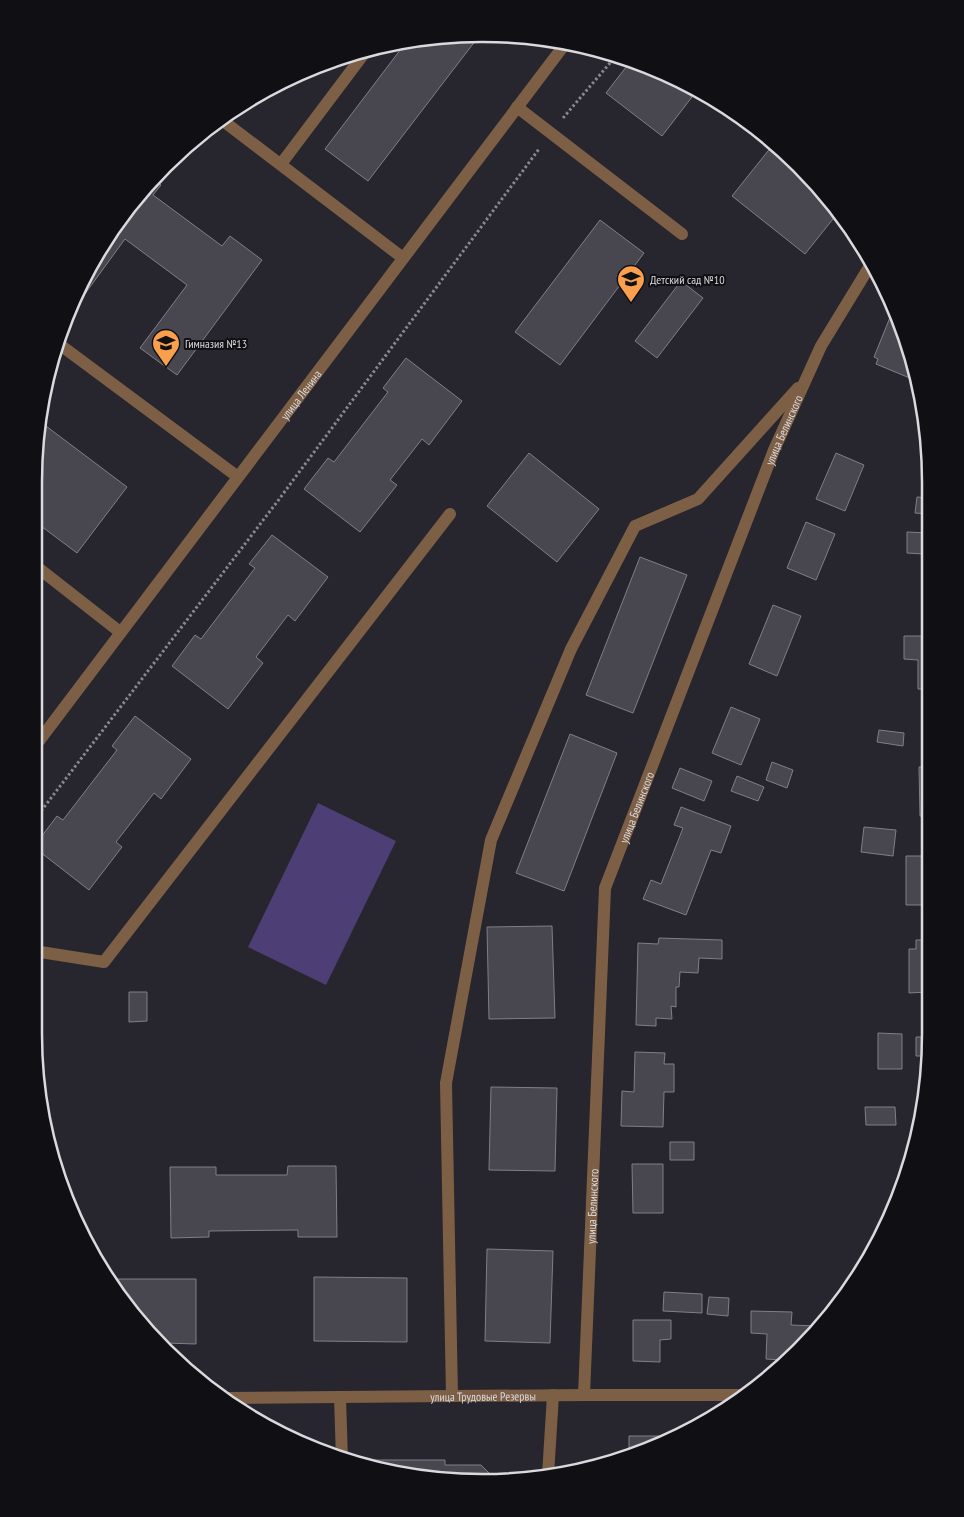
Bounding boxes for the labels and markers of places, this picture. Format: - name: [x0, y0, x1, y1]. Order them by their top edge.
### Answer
- school or university icon: Детский сад №10: [616, 264, 646, 303]
- place label: Детский сад №10: [650, 272, 725, 287]
- school or university icon: Гимназия №13: [151, 328, 181, 367]
- place label: Гимназия №13: [185, 336, 247, 351]

